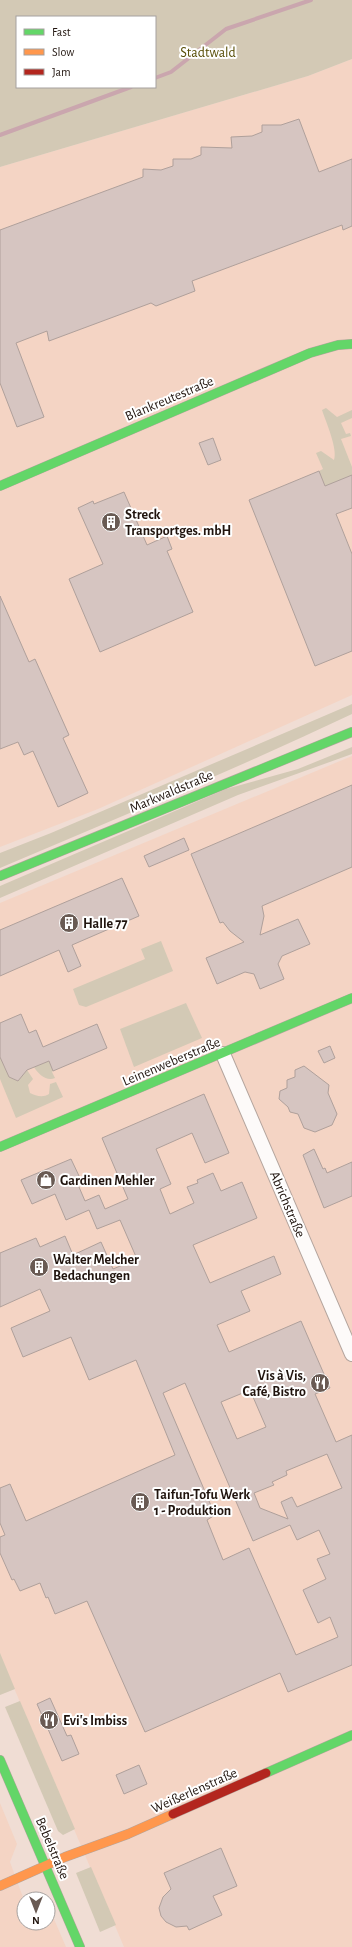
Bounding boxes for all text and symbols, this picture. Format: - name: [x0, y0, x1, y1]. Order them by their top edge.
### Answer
- legend: [16, 16, 156, 88]
- text: Fast: [52, 26, 71, 38]
- text: Slow: [52, 46, 74, 58]
- park label: Stadtwald: [180, 46, 236, 60]
- text: Jam: [52, 66, 71, 78]
- street label: Blankreutestraße: [123, 374, 216, 424]
- place label: Streck Transportges. mbH: [125, 508, 231, 538]
- building icon: Streck Transportges. mbH: [100, 511, 122, 533]
- street label: Markwaldstraße: [128, 768, 215, 816]
- building icon: Halle 77: [58, 912, 80, 934]
- place label: Halle 77: [83, 917, 127, 931]
- street label: Leinenweberstraße: [120, 1035, 222, 1089]
- shop icon: Gardinen Mehler: [35, 1169, 57, 1191]
- street label: Abrichstraße: [267, 1169, 307, 1240]
- place label: Gardinen Mehler: [60, 1174, 155, 1188]
- place label: Walter Melcher Bedachungen: [53, 1253, 139, 1283]
- building icon: Walter Melcher Bedachungen: [28, 1256, 50, 1278]
- place label: Vis à Vis, Café, Bistro: [242, 1369, 306, 1399]
- restaurant icon: Vis à Vis, Café, Bistro: [309, 1372, 331, 1394]
- place label: Taifun-Tofu Werk 1 - Produktion: [154, 1488, 250, 1518]
- building icon: Taifun-Tofu Werk 1 - Produktion: [129, 1491, 151, 1513]
- restaurant icon: Evi's Imbiss: [38, 1709, 60, 1731]
- place label: Evi's Imbiss: [63, 1714, 127, 1728]
- street label: Weißerlenstraße: [149, 1766, 239, 1816]
- street label: Bebelstraße: [33, 1815, 71, 1881]
- north arrow: [16, 1891, 56, 1931]
- text: N: [32, 1915, 40, 1926]

